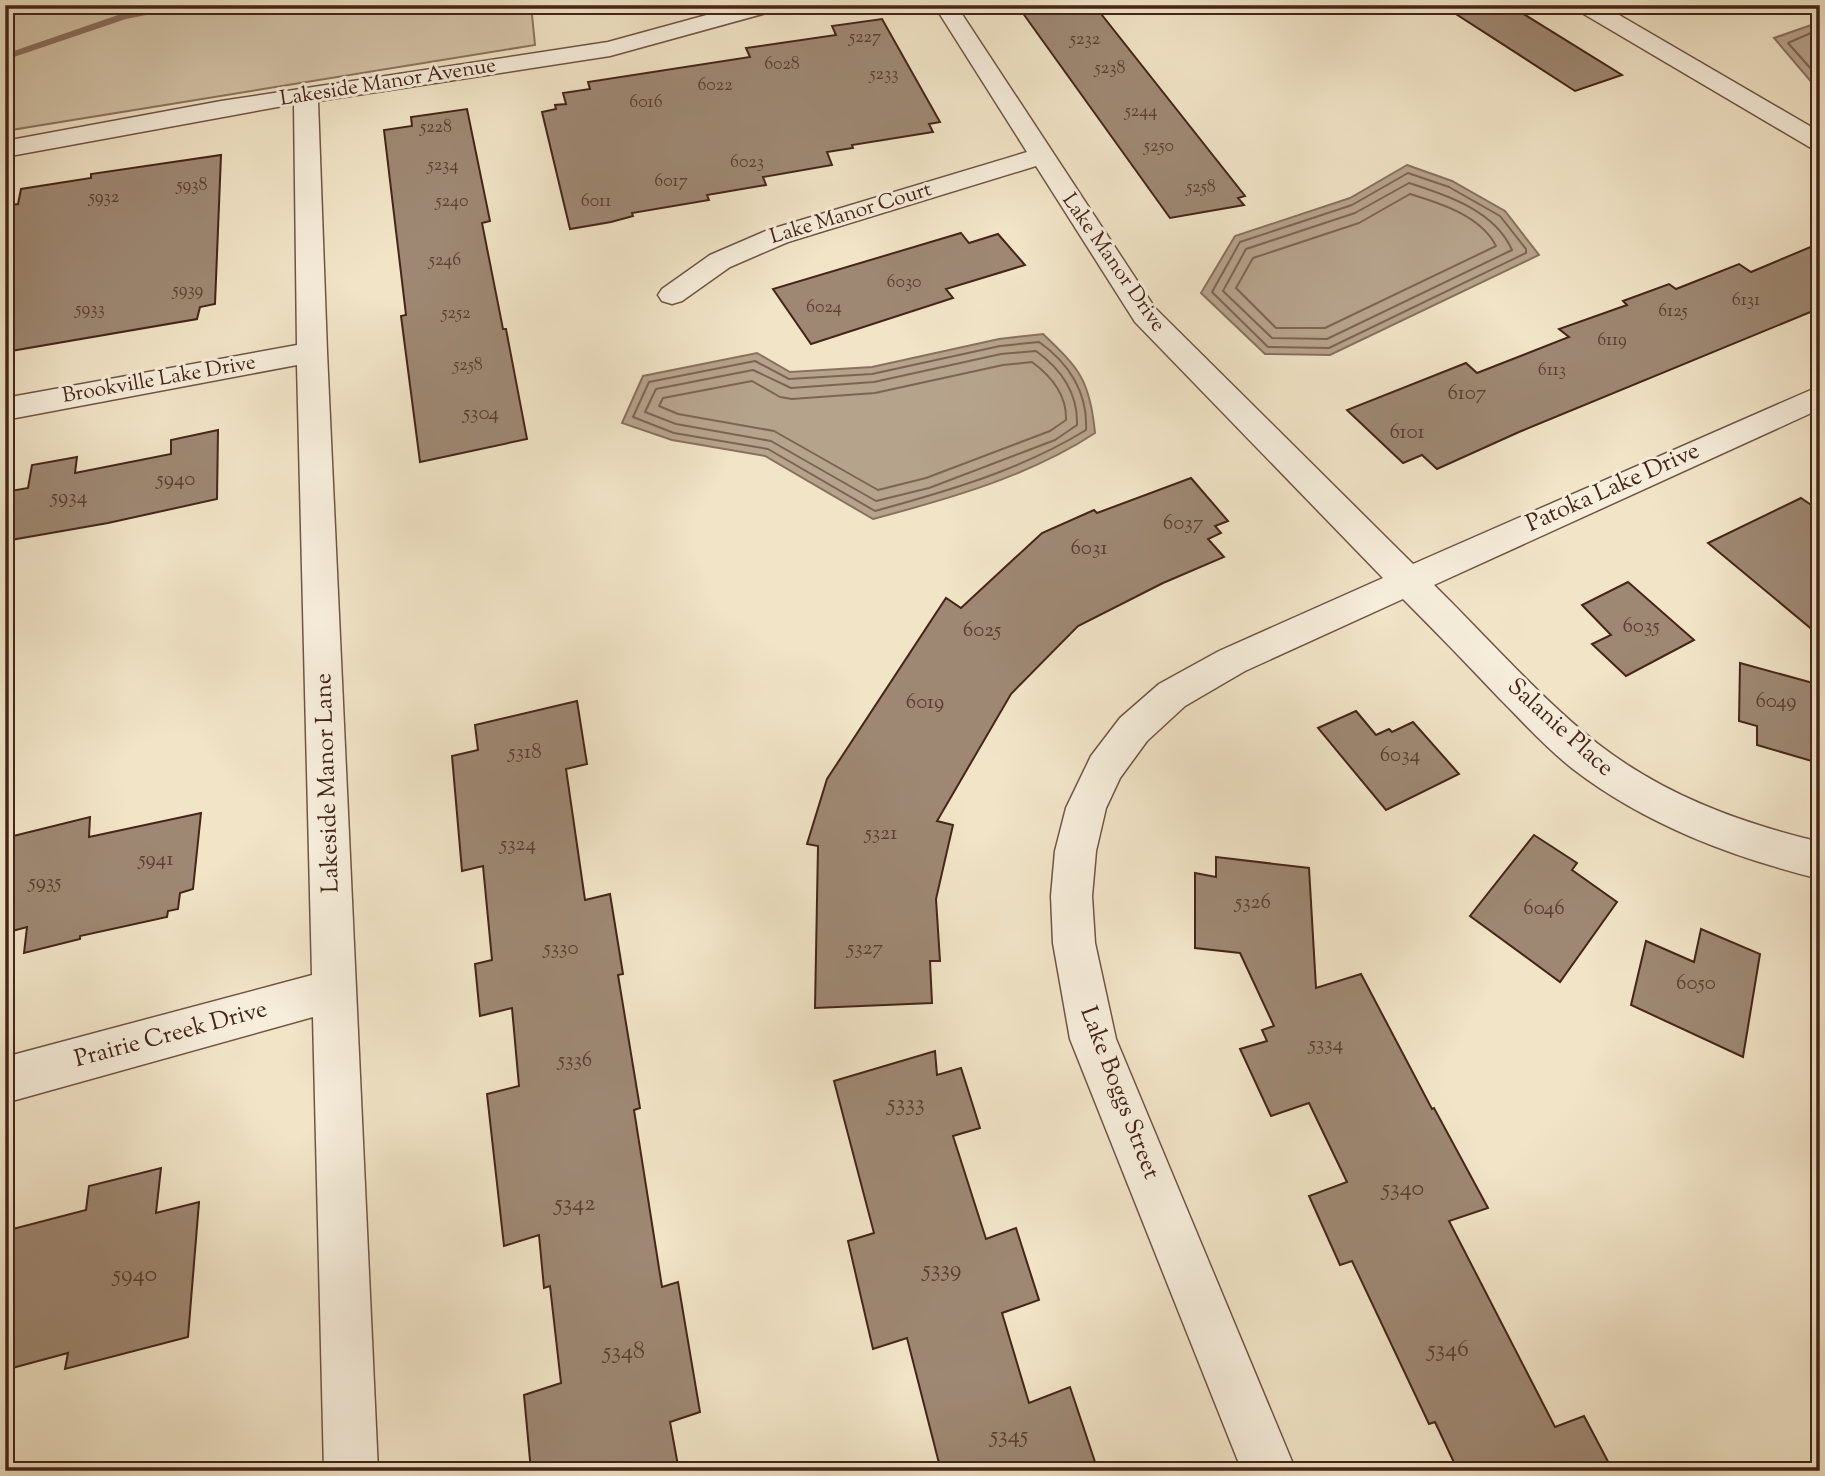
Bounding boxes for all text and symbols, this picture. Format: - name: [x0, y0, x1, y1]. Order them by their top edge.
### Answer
- house number: 5227: [848, 25, 881, 51]
- house number: 5232: [1069, 27, 1101, 53]
- street label: Lakeside Manor Avenue: [278, 51, 498, 115]
- house number: 6028: [764, 52, 800, 78]
- house number: 5238: [1094, 56, 1125, 82]
- house number: 5233: [868, 62, 899, 88]
- house number: 6022: [697, 73, 733, 99]
- house number: 6016: [629, 90, 663, 116]
- house number: 5244: [1124, 99, 1157, 125]
- house number: 5228: [419, 115, 452, 141]
- house number: 5250: [1143, 134, 1174, 160]
- house number: 6023: [730, 150, 764, 176]
- house number: 5234: [427, 153, 458, 179]
- house number: 6017: [654, 169, 688, 195]
- house number: 5938: [175, 173, 208, 199]
- street label: Lake Manor Court: [766, 175, 936, 253]
- house number: 5258: [1185, 175, 1216, 201]
- house number: 5932: [88, 185, 120, 211]
- street label: Lake Manor Drive: [1054, 188, 1172, 338]
- house number: 5240: [434, 189, 469, 215]
- house number: 6011: [581, 189, 611, 215]
- house number: 5246: [428, 248, 461, 274]
- house number: 6030: [886, 270, 922, 296]
- house number: 5939: [172, 278, 204, 304]
- house number: 6131: [1732, 288, 1760, 314]
- house number: 6024: [806, 295, 842, 321]
- house number: 5933: [74, 297, 105, 323]
- house number: 6125: [1658, 299, 1688, 325]
- house number: 5252: [440, 301, 471, 327]
- house number: 6119: [1597, 328, 1627, 354]
- street label: Brookville Lake Drive: [60, 348, 258, 412]
- house number: 5258: [452, 353, 483, 379]
- house number: 6113: [1538, 358, 1566, 384]
- house number: 6107: [1448, 379, 1487, 409]
- house number: 5304: [462, 399, 499, 429]
- house number: 6101: [1389, 418, 1425, 448]
- street label: Patoka Lake Drive: [1521, 435, 1705, 541]
- house number: 5940: [156, 465, 195, 495]
- house number: 5934: [50, 483, 87, 513]
- house number: 6037: [1163, 509, 1204, 539]
- house number: 6031: [1070, 534, 1108, 564]
- house number: 6035: [1622, 612, 1660, 642]
- house number: 6025: [963, 616, 1001, 646]
- street label: Salanie Place: [1499, 671, 1621, 785]
- street label: Lakeside Manor Lane: [307, 672, 349, 894]
- house number: 6049: [1755, 687, 1797, 717]
- house number: 6019: [906, 688, 944, 718]
- house number: 5318: [507, 738, 542, 768]
- house number: 6034: [1380, 741, 1420, 771]
- house number: 5321: [864, 819, 897, 849]
- house number: 5324: [499, 830, 536, 860]
- house number: 5941: [137, 845, 174, 875]
- house number: 5935: [27, 868, 62, 898]
- house number: 5326: [1234, 888, 1271, 918]
- house number: 6046: [1523, 894, 1565, 924]
- house number: 5330: [542, 934, 579, 964]
- house number: 5327: [846, 934, 883, 964]
- house number: 6050: [1676, 969, 1716, 999]
- street label: Prairie Creek Drive: [71, 993, 271, 1077]
- street label: Lake Boggs Street: [1070, 1002, 1168, 1184]
- house number: 5334: [1308, 1030, 1343, 1060]
- house number: 5336: [557, 1046, 592, 1076]
- house number: 5333: [885, 1087, 925, 1121]
- house number: 5340: [1380, 1172, 1424, 1206]
- house number: 5342: [552, 1187, 596, 1221]
- house number: 5339: [920, 1253, 962, 1287]
- house number: 5940: [111, 1258, 157, 1292]
- house number: 5346: [1425, 1333, 1469, 1367]
- house number: 5348: [601, 1335, 645, 1369]
- house number: 5345: [988, 1419, 1028, 1453]

